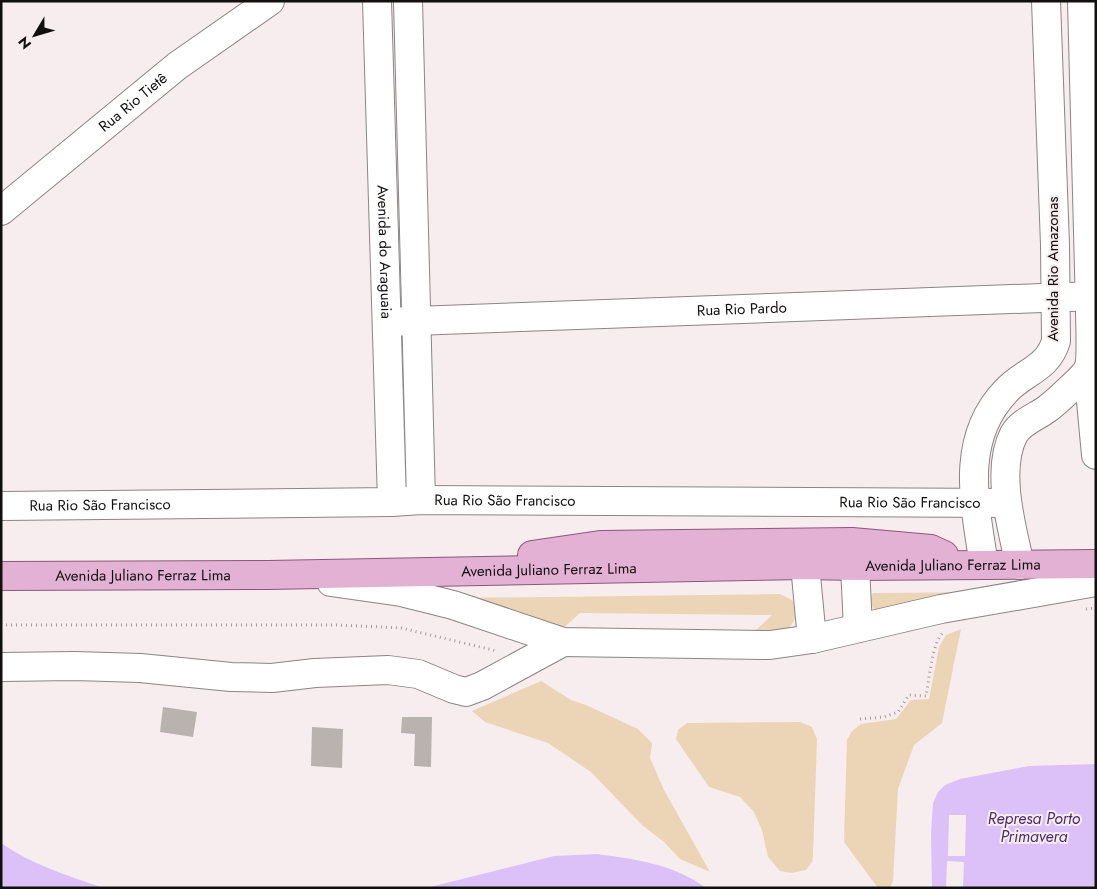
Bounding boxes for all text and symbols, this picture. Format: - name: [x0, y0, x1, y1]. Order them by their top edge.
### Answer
- north arrow: [10, 10, 60, 60]
- text: N: [13, 32, 36, 54]
- street label: Rua Rio Tietê: [94, 67, 172, 137]
- street label: Avenida do Araguaia: [372, 185, 398, 319]
- street label: Avenida Rio Amazonas: [1042, 196, 1064, 342]
- street label: Rua Rio Pardo: [696, 296, 787, 322]
- street label: Rua Rio São Francisco: [434, 489, 576, 512]
- street label: Rua Rio São Francisco: [839, 491, 981, 514]
- street label: Rua Rio São Francisco: [29, 493, 171, 517]
- street label: Avenida Juliano Ferraz Lima: [865, 553, 1041, 577]
- street label: Avenida Juliano Ferraz Lima: [461, 557, 637, 582]
- street label: Avenida Juliano Ferraz Lima: [55, 564, 231, 587]
- water label: Represa Porto Primavera: [988, 807, 1081, 848]

